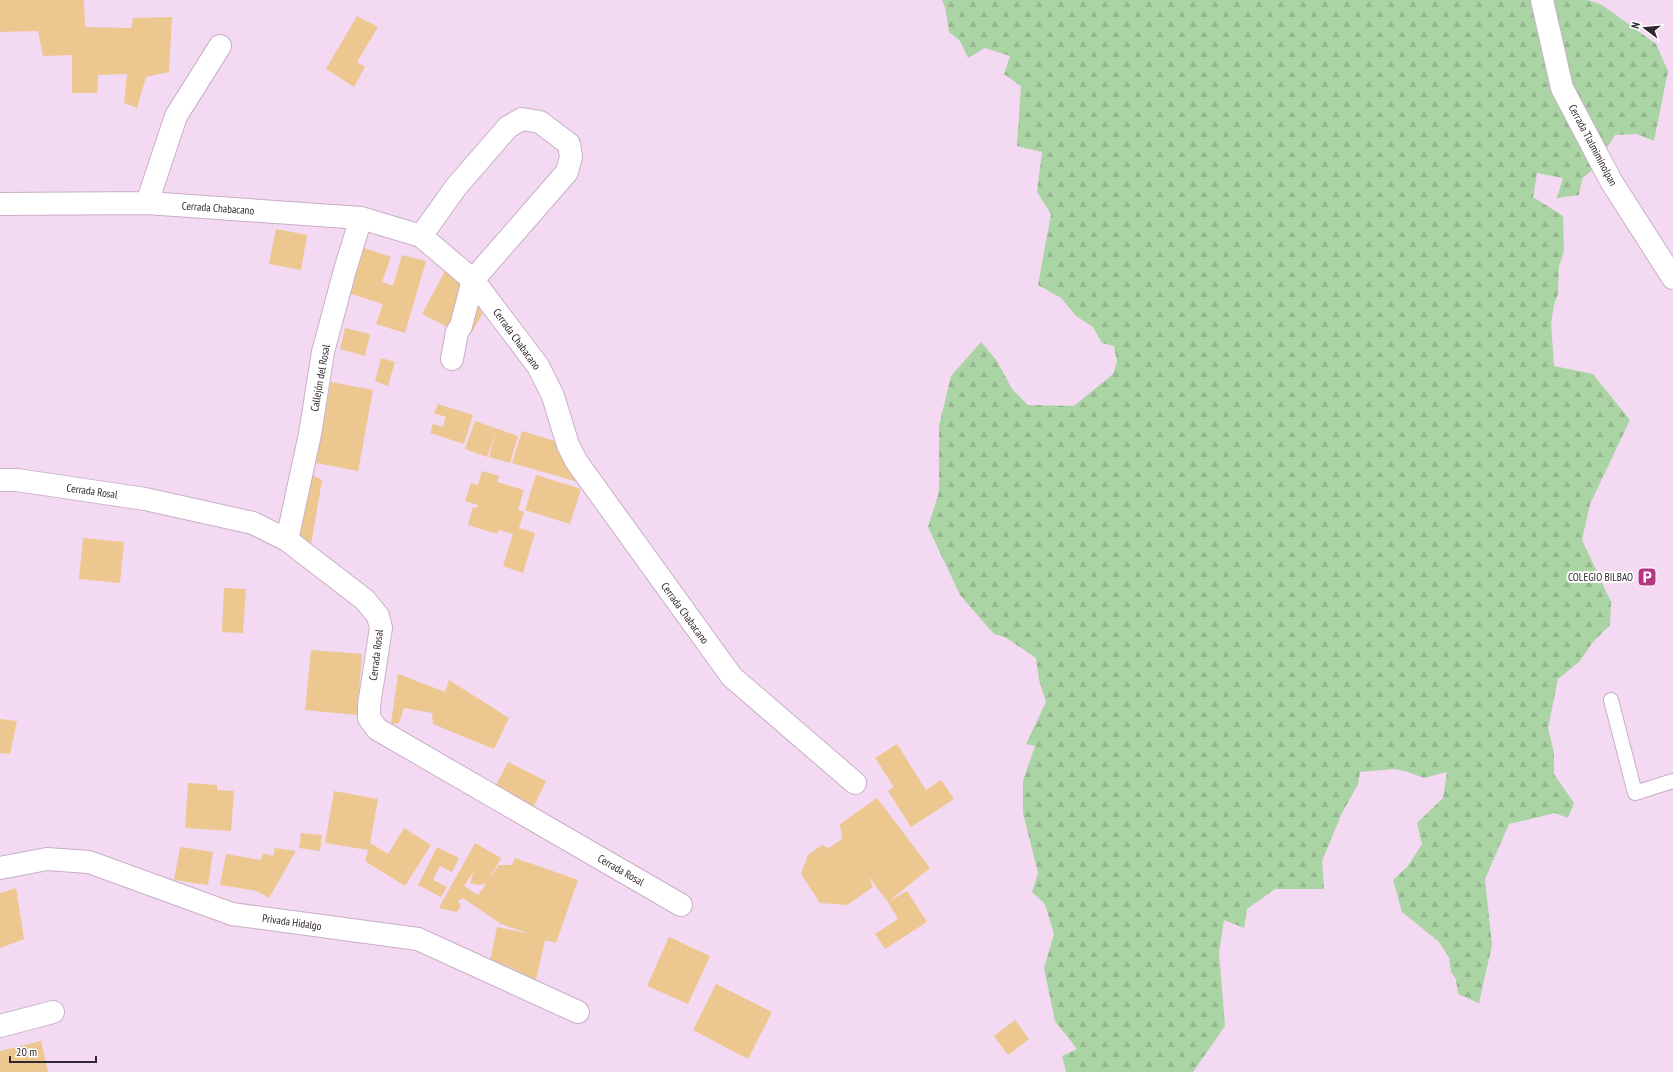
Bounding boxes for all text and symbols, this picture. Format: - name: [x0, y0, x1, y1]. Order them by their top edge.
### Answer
- north arrow: [1625, 8, 1665, 48]
- text: N: [1628, 20, 1643, 30]
- street label: Cerrada Tlalmiminolpan: [1566, 102, 1621, 188]
- street label: Cerrada Chabacano: [181, 198, 255, 218]
- street label: Cerrada Chabacano: [490, 306, 544, 373]
- street label: Callejón del Rosal: [307, 343, 333, 413]
- street label: Cerrada Rosal: [66, 480, 119, 502]
- parking icon: COLEGIO BILBAO: [1636, 566, 1658, 588]
- place label: COLEGIO BILBAO: [1568, 570, 1633, 584]
- street label: Cerrada Chabacano: [658, 580, 712, 647]
- street label: Cerrada Rosal: [366, 628, 386, 681]
- street label: Cerrada Rosal: [595, 851, 647, 889]
- street label: Privada Hidalgo: [261, 911, 323, 933]
- scale bar: [10, 1038, 96, 1064]
- text: 20 m: [16, 1044, 37, 1059]

